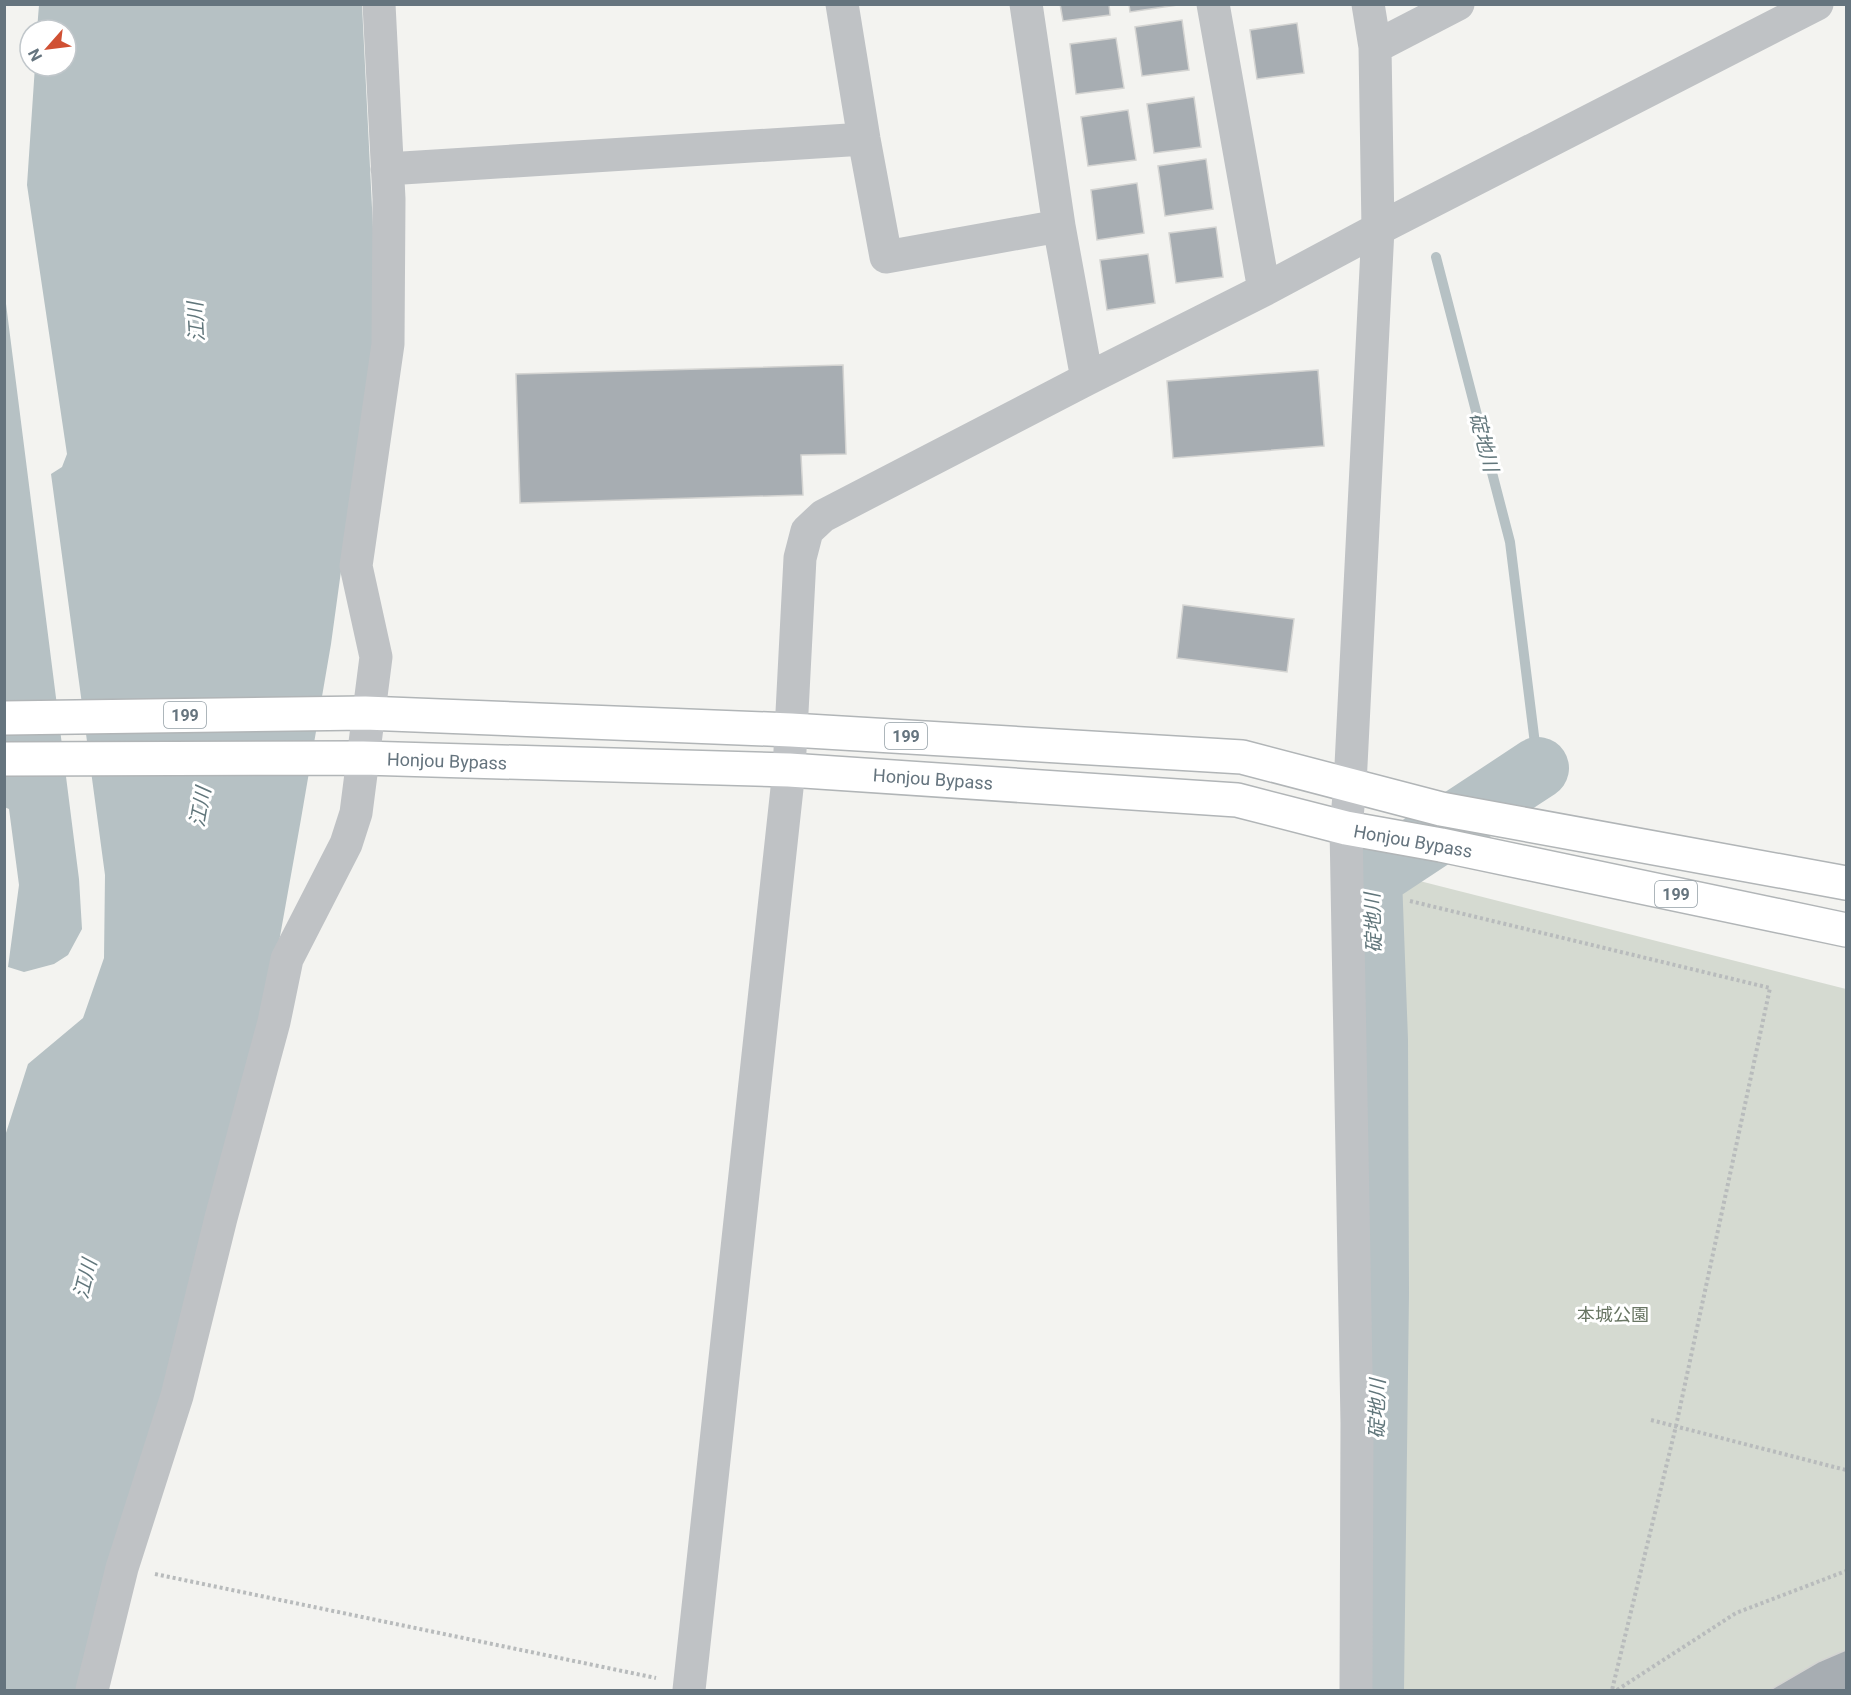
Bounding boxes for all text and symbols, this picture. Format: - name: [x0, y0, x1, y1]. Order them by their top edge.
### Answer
- north arrow: [18, 18, 78, 78]
- text: N: [24, 45, 46, 64]
- water label: 江川: [183, 299, 209, 343]
- water label: 碇地川: [1465, 410, 1504, 476]
- road number: 199: [164, 702, 206, 728]
- road number: 199: [885, 723, 927, 749]
- street label: Honjou Bypass: [387, 748, 507, 774]
- street label: Honjou Bypass: [872, 764, 994, 794]
- water label: 江川: [185, 783, 216, 829]
- street label: Honjou Bypass: [1352, 820, 1474, 862]
- road number: 199: [1655, 881, 1697, 907]
- water label: 碇地川: [1360, 891, 1386, 953]
- water label: 江川: [69, 1255, 102, 1301]
- park label: 本城公園: [1577, 1304, 1649, 1325]
- water label: 碇地川: [1364, 1377, 1390, 1439]

